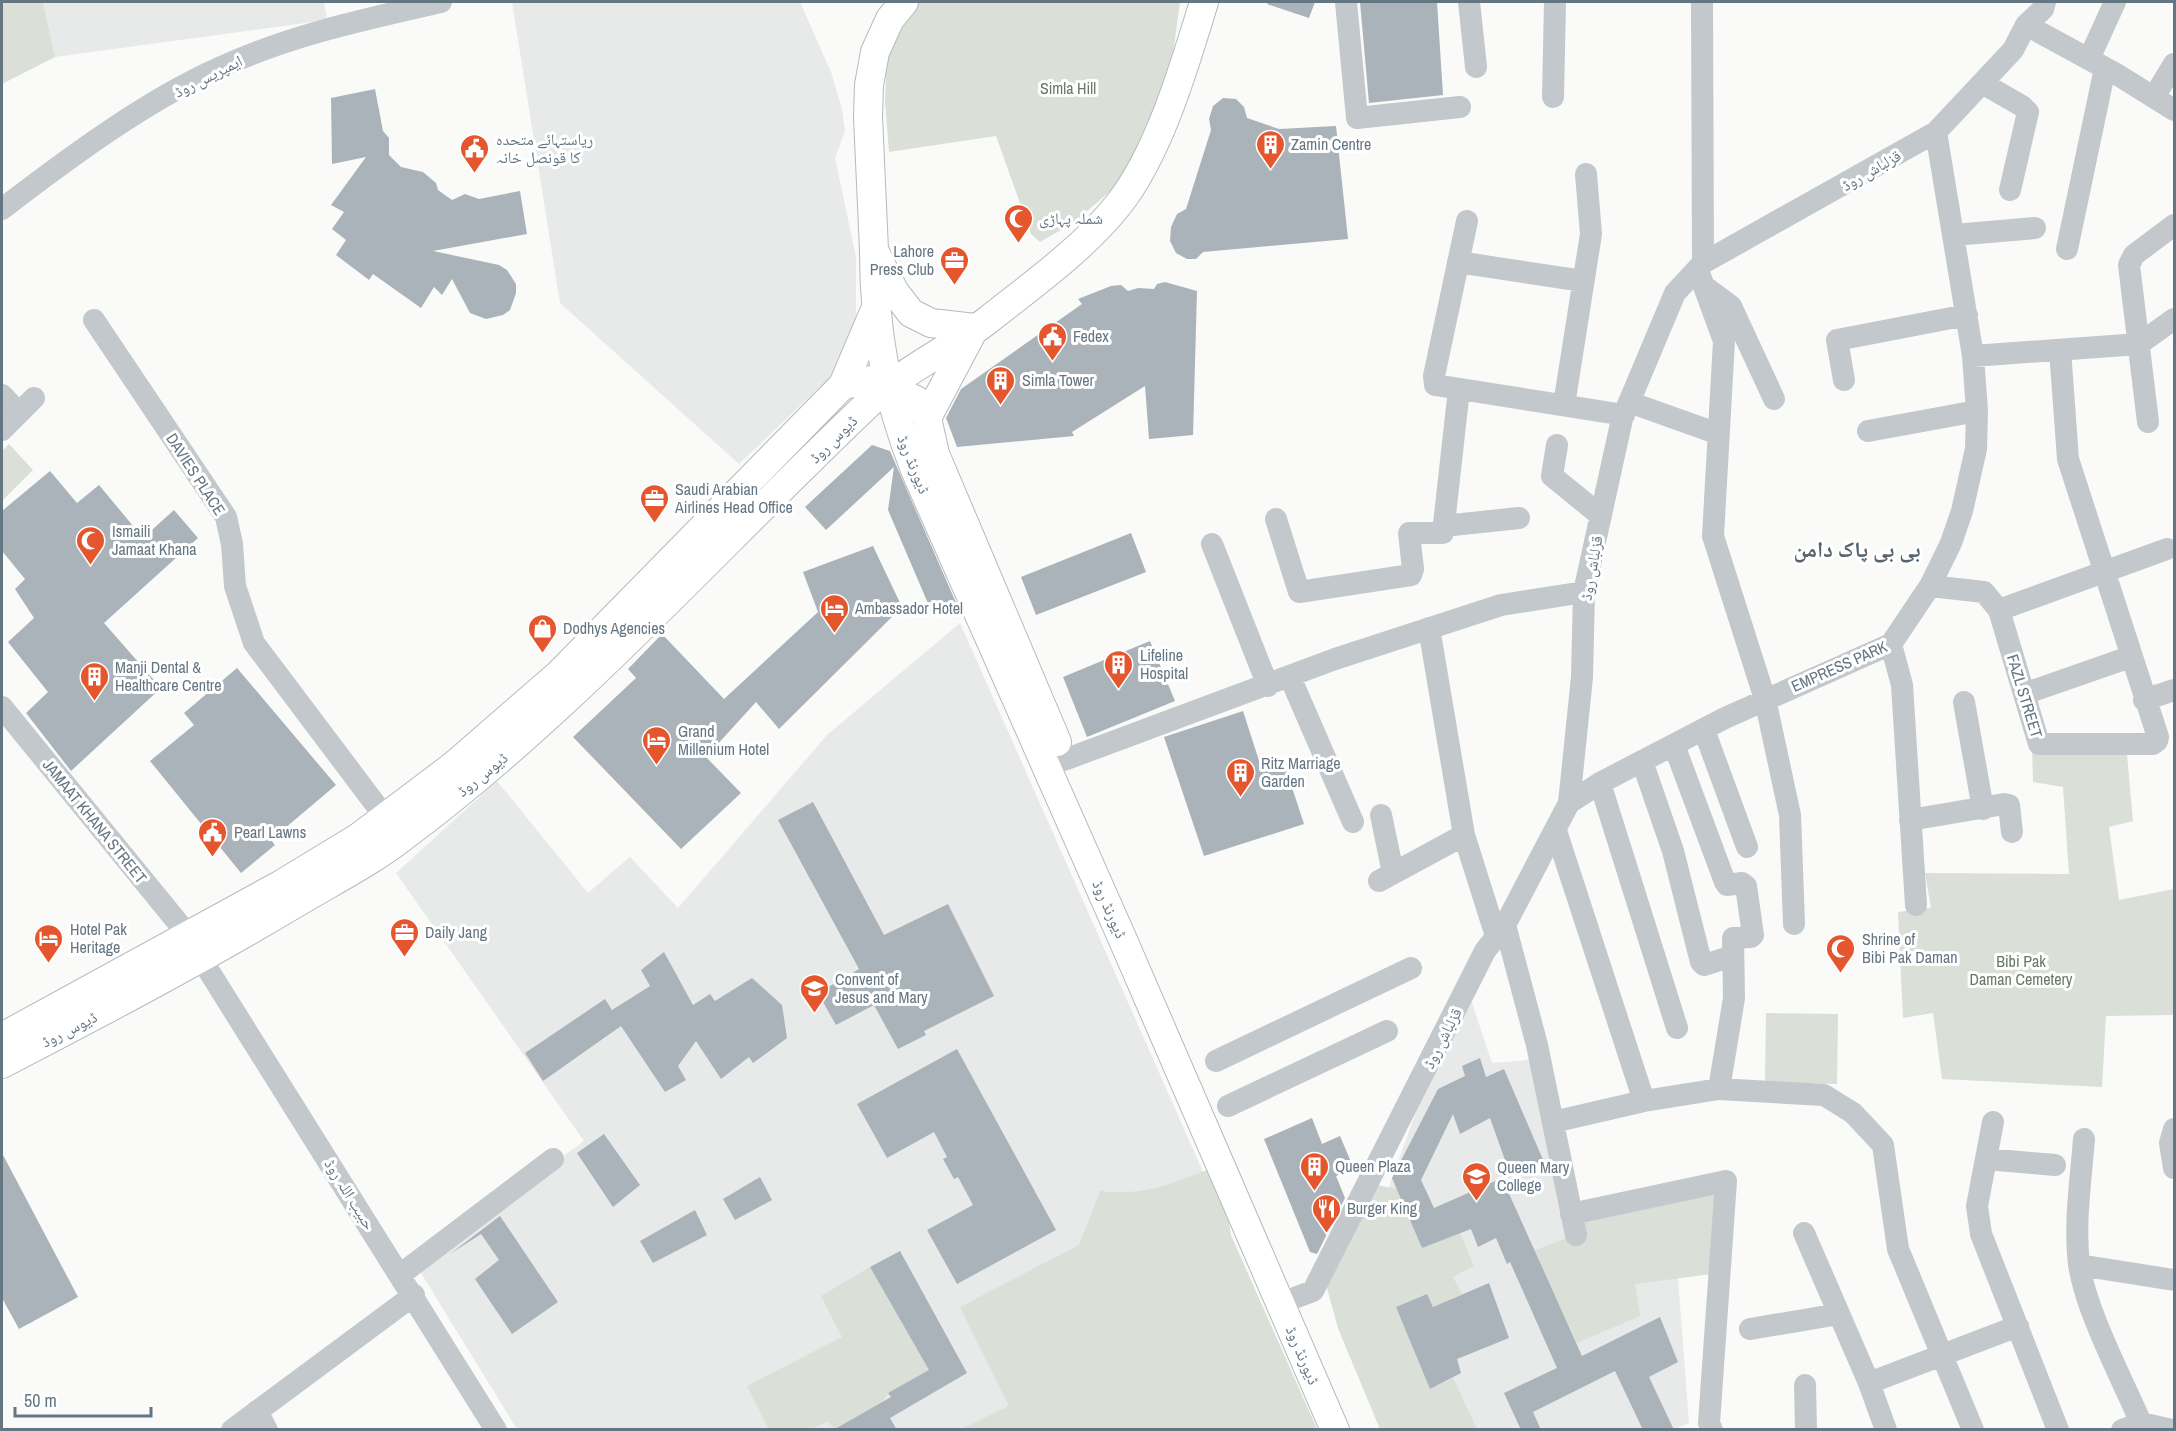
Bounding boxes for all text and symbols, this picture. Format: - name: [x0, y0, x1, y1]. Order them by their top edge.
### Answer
- street label: ایمپریس روڈ: [170, 49, 246, 103]
- park label: Simla Hill: [1040, 77, 1096, 99]
- place label: ریاستہائے متحدہ کا قونصل خانہ: [496, 128, 593, 168]
- building icon: Zamin Centre: [1254, 128, 1286, 170]
- public building icon: ریاستہائے متحدہ کا قونصل خانہ: [459, 132, 491, 174]
- place label: Zamin Centre: [1291, 133, 1371, 155]
- street label: قزلباش روڈ: [1837, 144, 1905, 196]
- mosque icon: شملہ پہاڑی: [1002, 202, 1034, 244]
- place label: شملہ پہاڑی: [1039, 207, 1103, 229]
- place label: Lahore Press Club: [870, 240, 934, 280]
- office icon: Lahore Press Club: [939, 244, 971, 286]
- public building icon: Fedex: [1036, 320, 1068, 362]
- place label: Fedex: [1073, 325, 1109, 347]
- building icon: Simla Tower: [985, 364, 1017, 406]
- place label: Simla Tower: [1022, 369, 1095, 391]
- street label: ڈیوس روڈ: [804, 410, 862, 468]
- street label: DAVIES PLACE: [161, 429, 231, 519]
- street label: ڈیورنڈ روڈ: [892, 431, 936, 497]
- place label: Saudi Arabian Airlines Head Office: [674, 478, 793, 518]
- office icon: Saudi Arabian Airlines Head Office: [638, 482, 670, 524]
- place label: Ismaili Jamaat Khana: [112, 520, 197, 560]
- mosque icon: Ismaili Jamaat Khana: [75, 524, 107, 566]
- street label: قزلباش روڈ: [1574, 534, 1608, 602]
- district label: بی بی پاک دامن: [1793, 534, 1921, 564]
- hotel icon: Ambassador Hotel: [818, 592, 850, 634]
- place label: Ambassador Hotel: [854, 597, 963, 619]
- shop icon: Dodhys Agencies: [526, 612, 558, 654]
- place label: Dodhys Agencies: [563, 617, 665, 639]
- street label: EMPRESS PARK: [1788, 635, 1891, 697]
- place label: Lifeline Hospital: [1140, 644, 1188, 684]
- building icon: Lifeline Hospital: [1103, 648, 1135, 690]
- street label: FAZL STREET: [2002, 652, 2048, 740]
- place label: Manji Dental & Healthcare Centre: [115, 656, 221, 696]
- building icon: Manji Dental & Healthcare Centre: [78, 660, 110, 702]
- place label: Grand Millenium Hotel: [678, 720, 769, 760]
- hotel icon: Grand Millenium Hotel: [641, 724, 673, 766]
- street label: ڈیوس روڈ: [452, 747, 512, 801]
- place label: Ritz Marriage Garden: [1261, 752, 1340, 792]
- street label: JAMAAT KHANA STREET: [38, 754, 152, 888]
- building icon: Ritz Marriage Garden: [1224, 756, 1256, 798]
- public building icon: Pearl Lawns: [197, 816, 229, 858]
- place label: Pearl Lawns: [234, 821, 306, 843]
- street label: ڈیورنڈ روڈ: [1087, 876, 1133, 942]
- office icon: Daily Jang: [388, 916, 420, 958]
- place label: Hotel Pak Heritage: [70, 918, 127, 958]
- place label: Daily Jang: [425, 921, 488, 943]
- hotel icon: Hotel Pak Heritage: [33, 922, 65, 964]
- place label: Shrine of Bibi Pak Daman: [1862, 928, 1958, 968]
- mosque icon: Shrine of Bibi Pak Daman: [1825, 932, 1857, 974]
- park label: Bibi Pak Daman Cemetery: [1970, 950, 2073, 990]
- place label: Convent of Jesus and Mary: [835, 968, 928, 1008]
- school or university icon: Convent of Jesus and Mary: [798, 972, 830, 1014]
- street label: قزلباش روڈ: [1417, 1004, 1467, 1072]
- street label: ڈیوس روڈ: [37, 1006, 101, 1052]
- building icon: Queen Plaza: [1298, 1150, 1330, 1192]
- street label: حبیب اللہ روڈ: [320, 1154, 380, 1234]
- place label: Queen Plaza: [1335, 1155, 1412, 1177]
- place label: Queen Mary College: [1497, 1156, 1570, 1196]
- school or university icon: Queen Mary College: [1460, 1160, 1492, 1202]
- restaurant icon: Burger King: [1310, 1192, 1342, 1234]
- place label: Burger King: [1347, 1197, 1418, 1219]
- street label: ڈیورنڈ روڈ: [1281, 1322, 1325, 1388]
- scale bar: [15, 1380, 152, 1418]
- text: 50 m: [24, 1388, 57, 1413]

